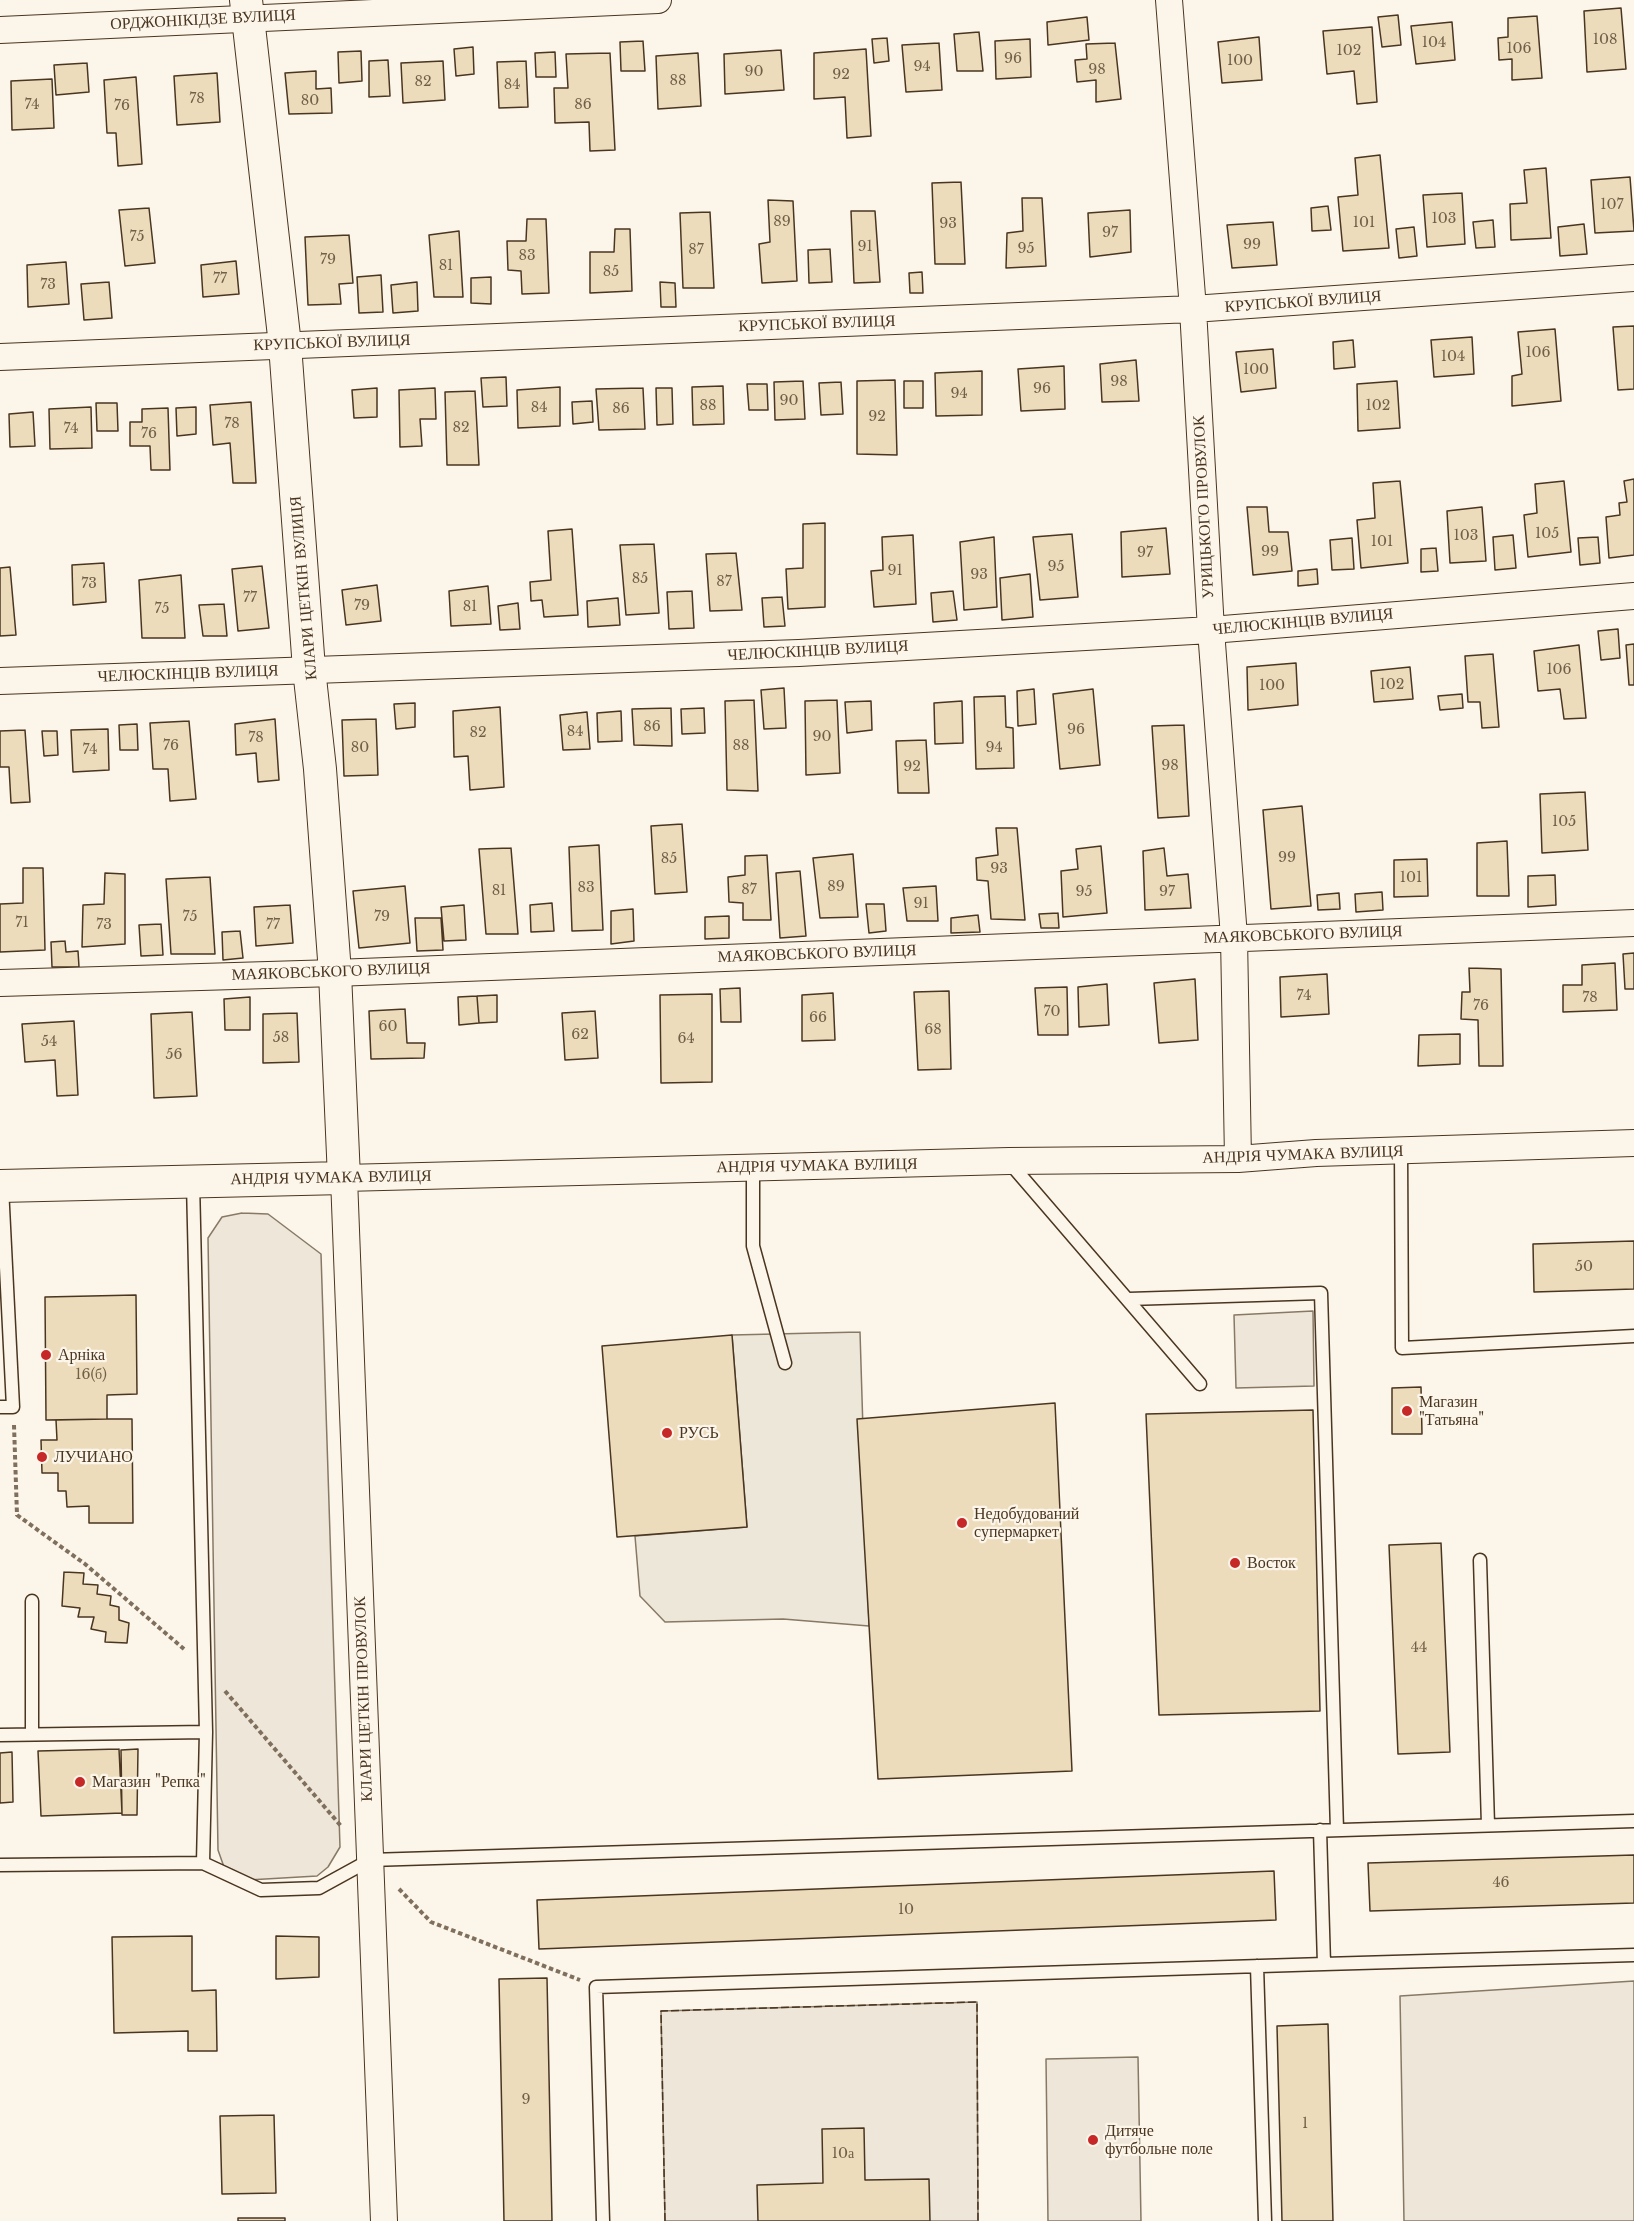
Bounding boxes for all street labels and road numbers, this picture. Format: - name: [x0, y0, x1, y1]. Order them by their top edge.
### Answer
- street label: ОРДЖОНІКІДЗЕ ВУЛИЦЯ: [110, 6, 296, 34]
- street label: КРУПСЬКОЇ ВУЛИЦЯ: [1224, 287, 1382, 317]
- street label: КРУПСЬКОЇ ВУЛИЦЯ: [738, 312, 896, 336]
- street label: КРУПСЬКОЇ ВУЛИЦЯ: [253, 331, 411, 355]
- street label: УРИЦЬКОГО ПРОВУЛОК: [1190, 415, 1218, 599]
- street label: КЛАРИ ЦЕТКІН ВУЛИЦЯ: [286, 495, 322, 681]
- street label: ЧЕЛЮСКІНЦІВ ВУЛИЦЯ: [1212, 605, 1394, 639]
- street label: ЧЕЛЮСКІНЦІВ ВУЛИЦЯ: [727, 637, 909, 665]
- street label: ЧЕЛЮСКІНЦІВ ВУЛИЦЯ: [97, 661, 279, 687]
- street label: МАЯКОВСЬКОГО ВУЛИЦЯ: [1203, 922, 1403, 948]
- street label: МАЯКОВСЬКОГО ВУЛИЦЯ: [717, 941, 917, 967]
- street label: МАЯКОВСЬКОГО ВУЛИЦЯ: [231, 959, 431, 985]
- street label: АНДРІЯ ЧУМАКА ВУЛИЦЯ: [1202, 1142, 1404, 1168]
- street label: АНДРІЯ ЧУМАКА ВУЛИЦЯ: [716, 1155, 918, 1177]
- street label: АНДРІЯ ЧУМАКА ВУЛИЦЯ: [230, 1167, 432, 1189]
- street label: КЛАРИ ЦЕТКІН ПРОВУЛОК: [351, 1596, 377, 1802]

